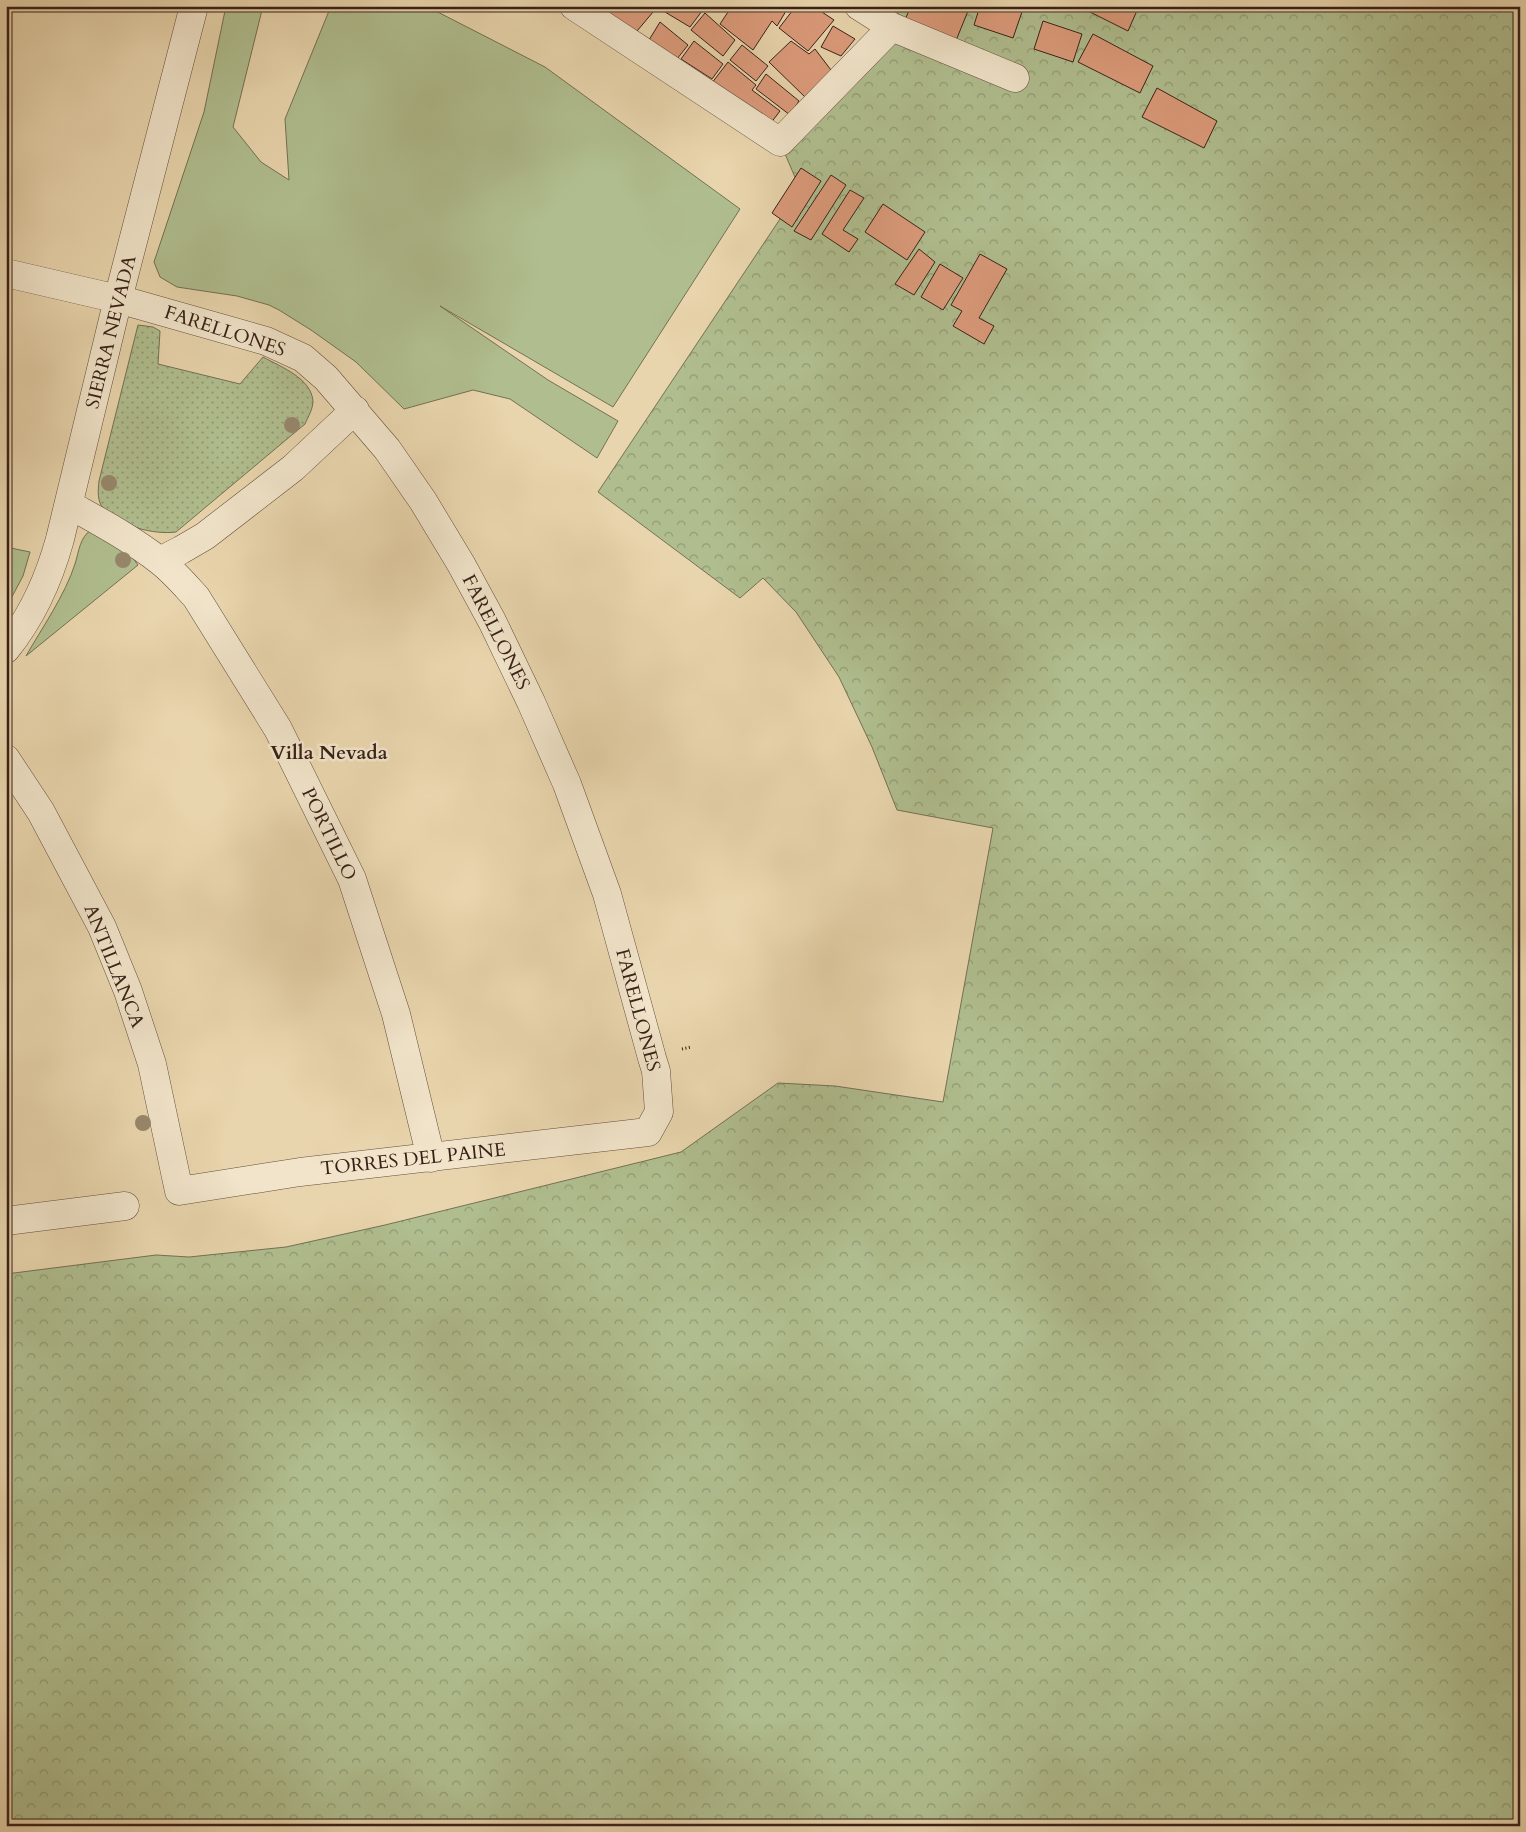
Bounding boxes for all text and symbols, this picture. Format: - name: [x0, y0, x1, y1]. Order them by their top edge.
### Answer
- street label: SIERRA NEVADA: [79, 252, 143, 411]
- street label: FARELLONES: [161, 299, 289, 363]
- street label: FARELLONES: [456, 570, 536, 694]
- district label: Villa Nevada: [270, 739, 388, 766]
- street label: PORTILLO: [295, 783, 363, 885]
- street label: ANTILLANCA: [77, 900, 151, 1032]
- street label: FARELLONES: [609, 946, 667, 1074]
- street label: TORRES DEL PAINE: [319, 1136, 507, 1182]

